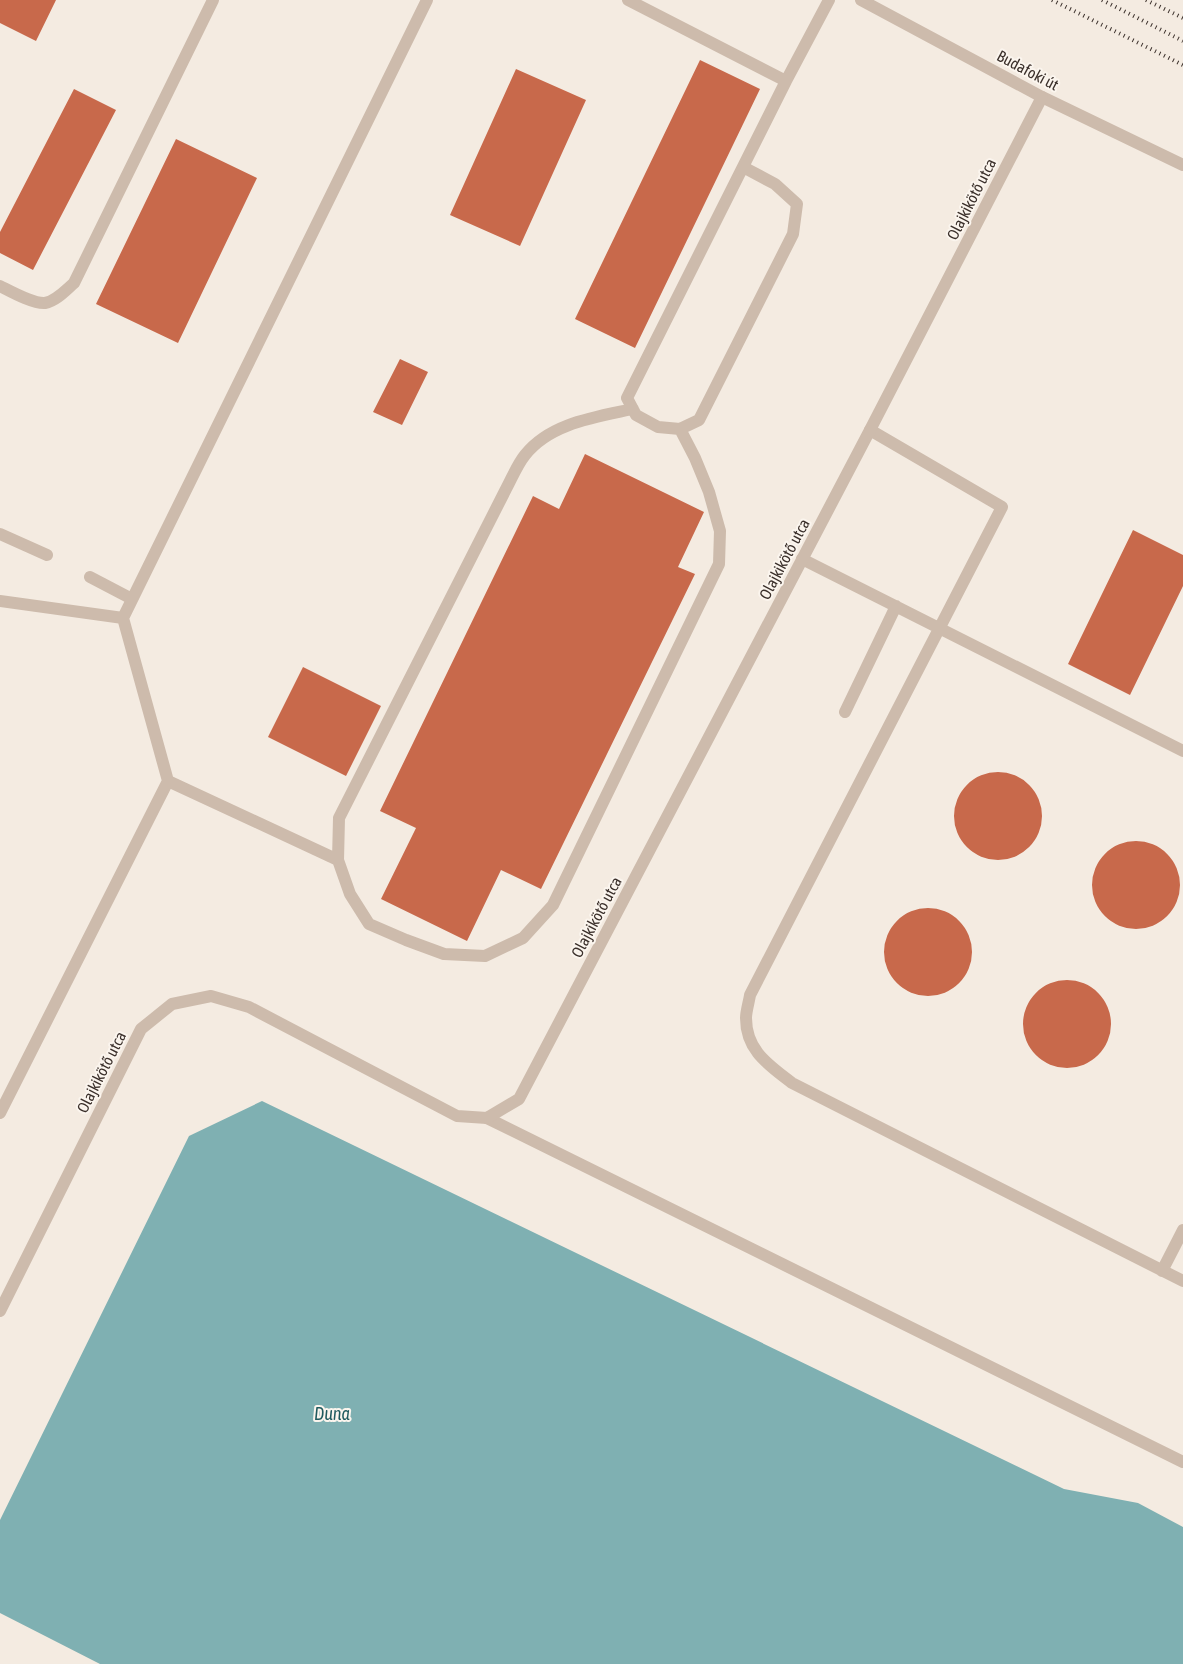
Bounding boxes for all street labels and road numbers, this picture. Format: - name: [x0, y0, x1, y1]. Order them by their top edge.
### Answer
- street label: Budafoki út: [994, 46, 1062, 94]
- street label: Olajkikötő utca: [943, 155, 1000, 243]
- street label: Olajkikötő utca: [755, 516, 814, 603]
- street label: Olajkikötő utca: [567, 874, 626, 961]
- street label: Olajkikötő utca: [73, 1028, 130, 1116]

